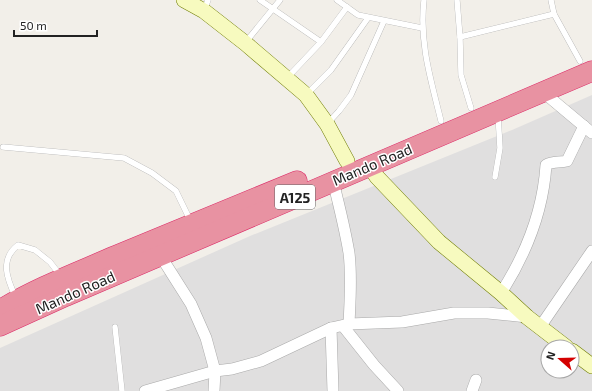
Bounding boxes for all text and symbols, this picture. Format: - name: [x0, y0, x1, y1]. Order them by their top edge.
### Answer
- scale bar: [14, 12, 97, 38]
- text: 50 m: [20, 18, 47, 32]
- street label: Mando Road: [329, 139, 415, 189]
- road number: A125: [275, 185, 315, 209]
- street label: Mando Road: [32, 266, 118, 318]
- north arrow: [540, 339, 580, 379]
- text: N: [543, 349, 558, 361]

